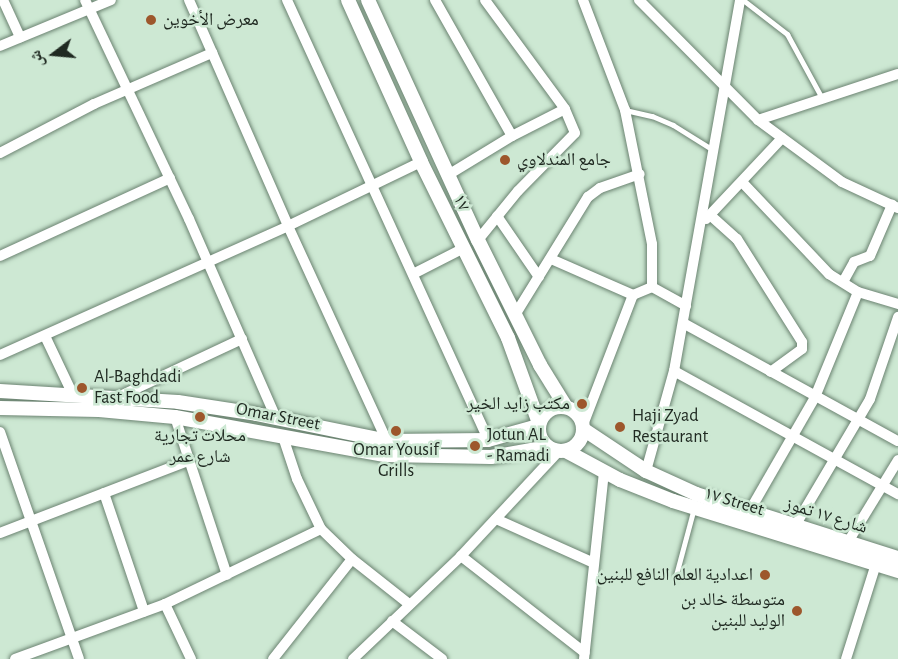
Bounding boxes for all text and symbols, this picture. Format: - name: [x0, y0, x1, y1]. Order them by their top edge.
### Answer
- place label: معرض الأخوين: [163, 9, 259, 31]
- marker: معرض الأخوين: [144, 13, 158, 27]
- north arrow: [24, 24, 84, 84]
- text: ش: [27, 49, 47, 69]
- place label: جامع المندلاوي: [517, 149, 611, 171]
- marker: جامع المندلاوي: [498, 153, 512, 167]
- street label: ١٧: [448, 191, 474, 215]
- place label: Al-Baghdadi Fast Food: [94, 367, 181, 410]
- marker: Al-Baghdadi Fast Food: [75, 381, 89, 395]
- place label: مكتب زايد الخير: [467, 393, 570, 415]
- marker: مكتب زايد الخير: [575, 397, 589, 411]
- street label: Omar Street: [234, 398, 322, 436]
- place label: Haji Zyad Restaurant: [632, 406, 708, 448]
- marker: محلات تجارية شارع عمر: [193, 410, 207, 424]
- marker: Haji Zyad Restaurant: [613, 420, 627, 434]
- marker: Omar Yousif Grills: [389, 424, 403, 438]
- place label: Jotun AL - Ramadi: [487, 425, 550, 468]
- place label: محلات تجارية شارع عمر: [154, 426, 246, 468]
- marker: Jotun AL - Ramadi: [468, 439, 482, 453]
- place label: Omar Yousif Grills: [353, 440, 439, 482]
- street label: ١٧ Street: [701, 483, 767, 521]
- street label: شارع ١٧ تموز: [782, 493, 870, 539]
- place label: اعدادية العلم النافع للبنين: [597, 564, 753, 586]
- marker: اعدادية العلم النافع للبنين: [758, 568, 772, 582]
- place label: متوسطة خالد بن الوليد للبنين: [681, 590, 785, 632]
- marker: متوسطة خالد بن الوليد للبنين: [790, 604, 804, 618]

